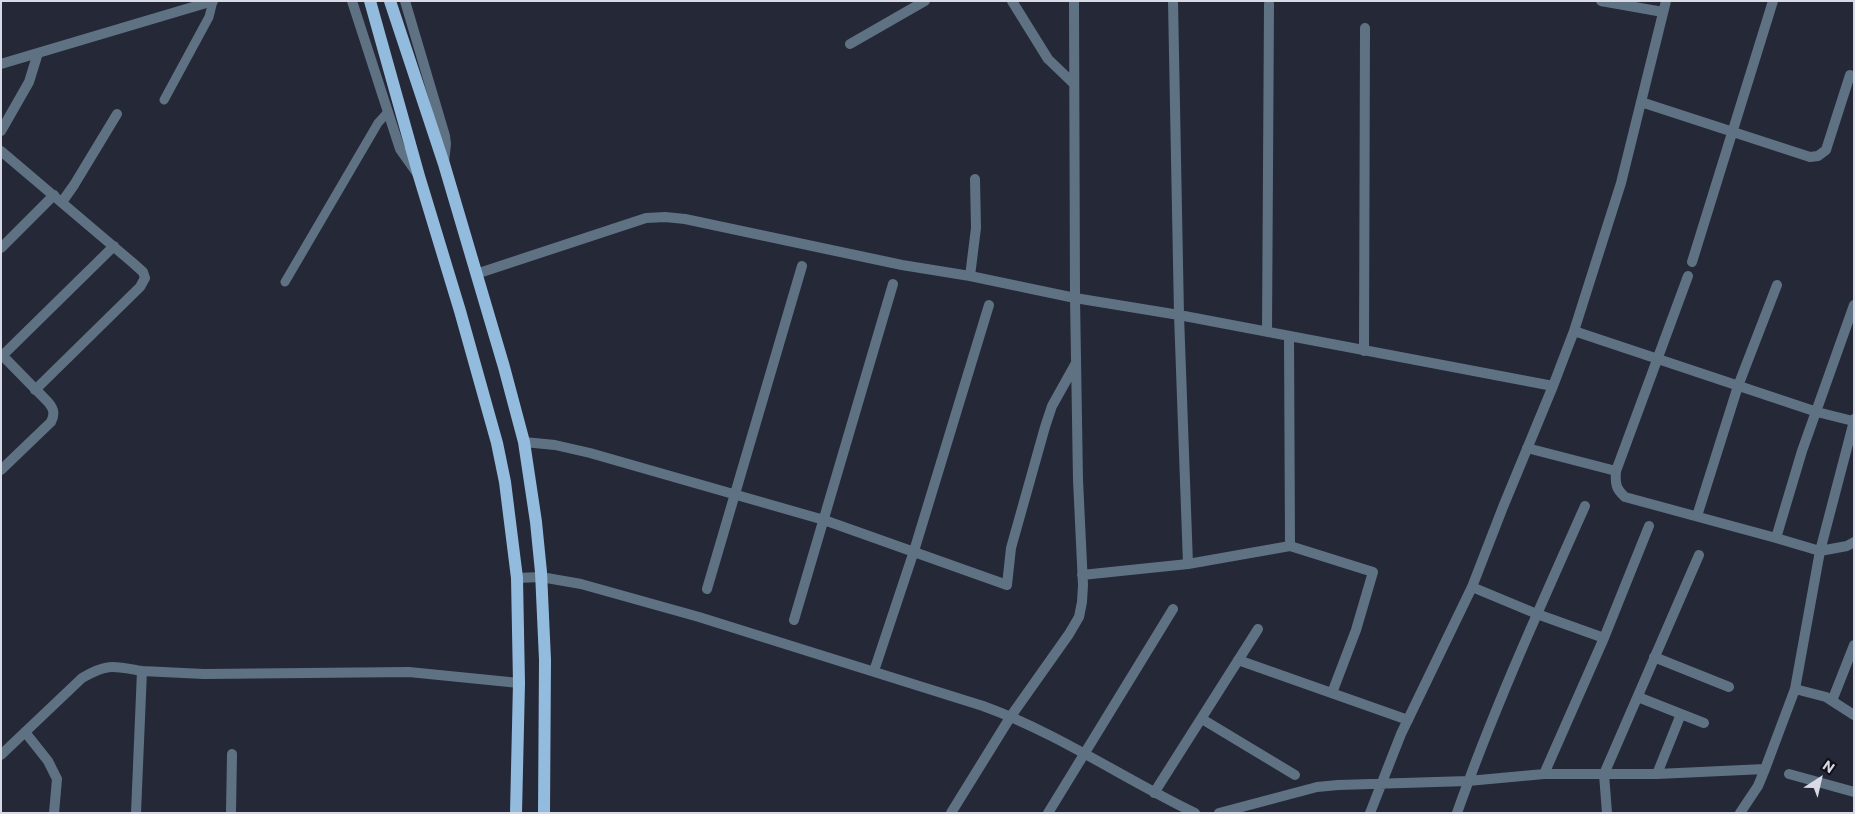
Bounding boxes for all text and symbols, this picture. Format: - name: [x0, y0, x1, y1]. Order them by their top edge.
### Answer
- north arrow: [1795, 754, 1845, 804]
- text: N: [1820, 756, 1838, 776]

